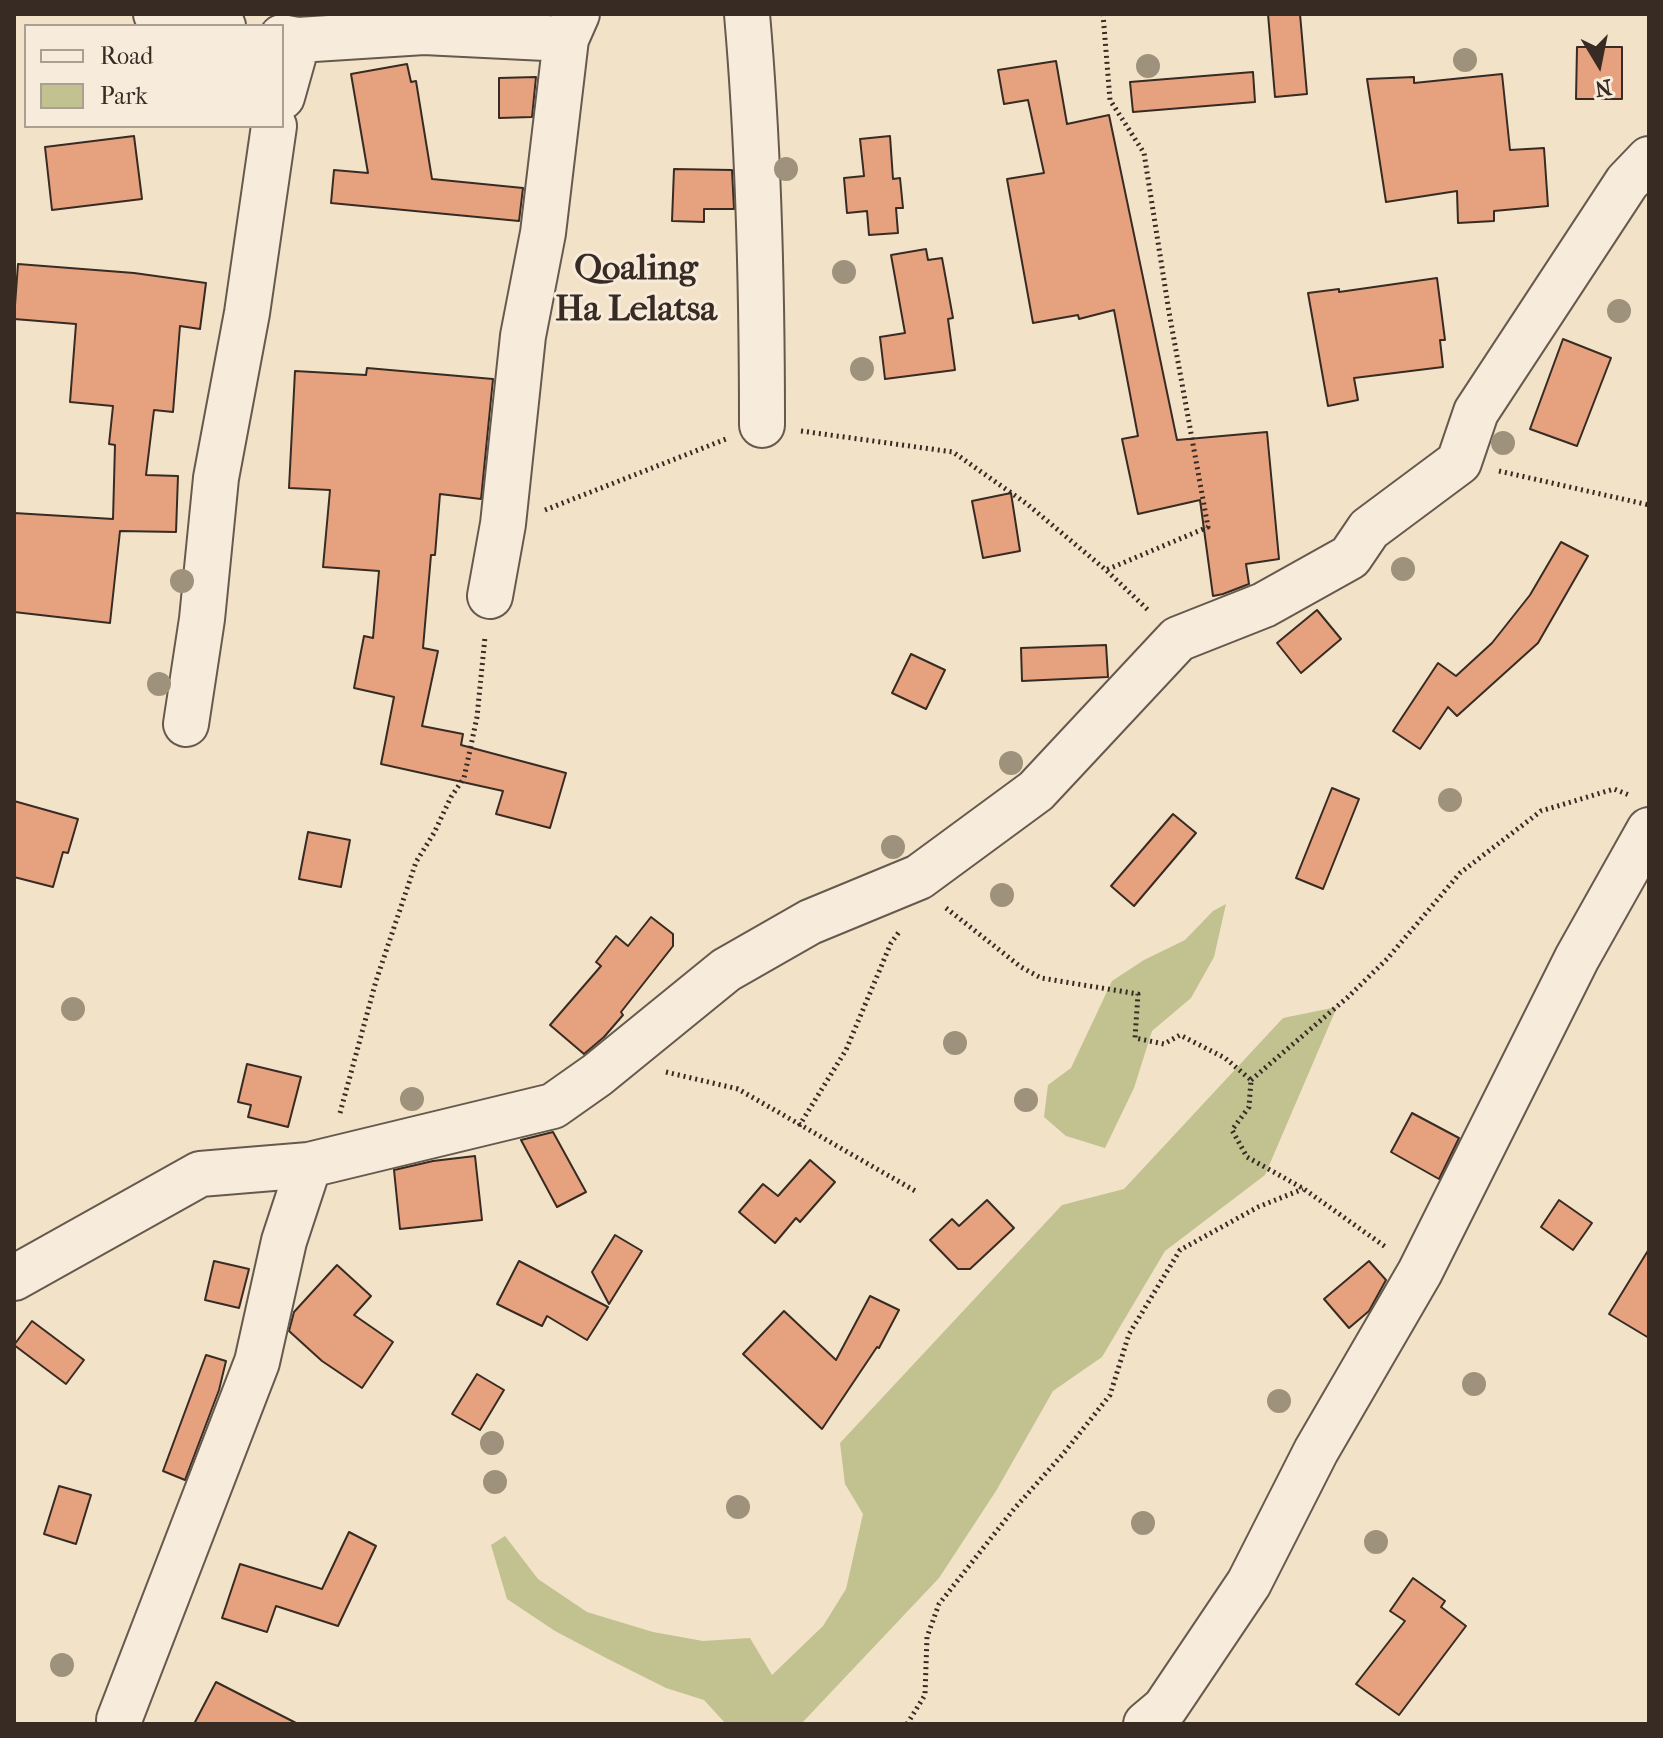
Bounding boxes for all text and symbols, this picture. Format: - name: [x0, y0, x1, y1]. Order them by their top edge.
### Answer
- legend: [24, 24, 284, 128]
- north arrow: [1559, 24, 1639, 104]
- text: Road: [100, 42, 153, 70]
- text: N: [1593, 73, 1614, 102]
- text: Park: [100, 82, 148, 110]
- district label: Qoaling Ha Lelatsa: [555, 248, 717, 333]

